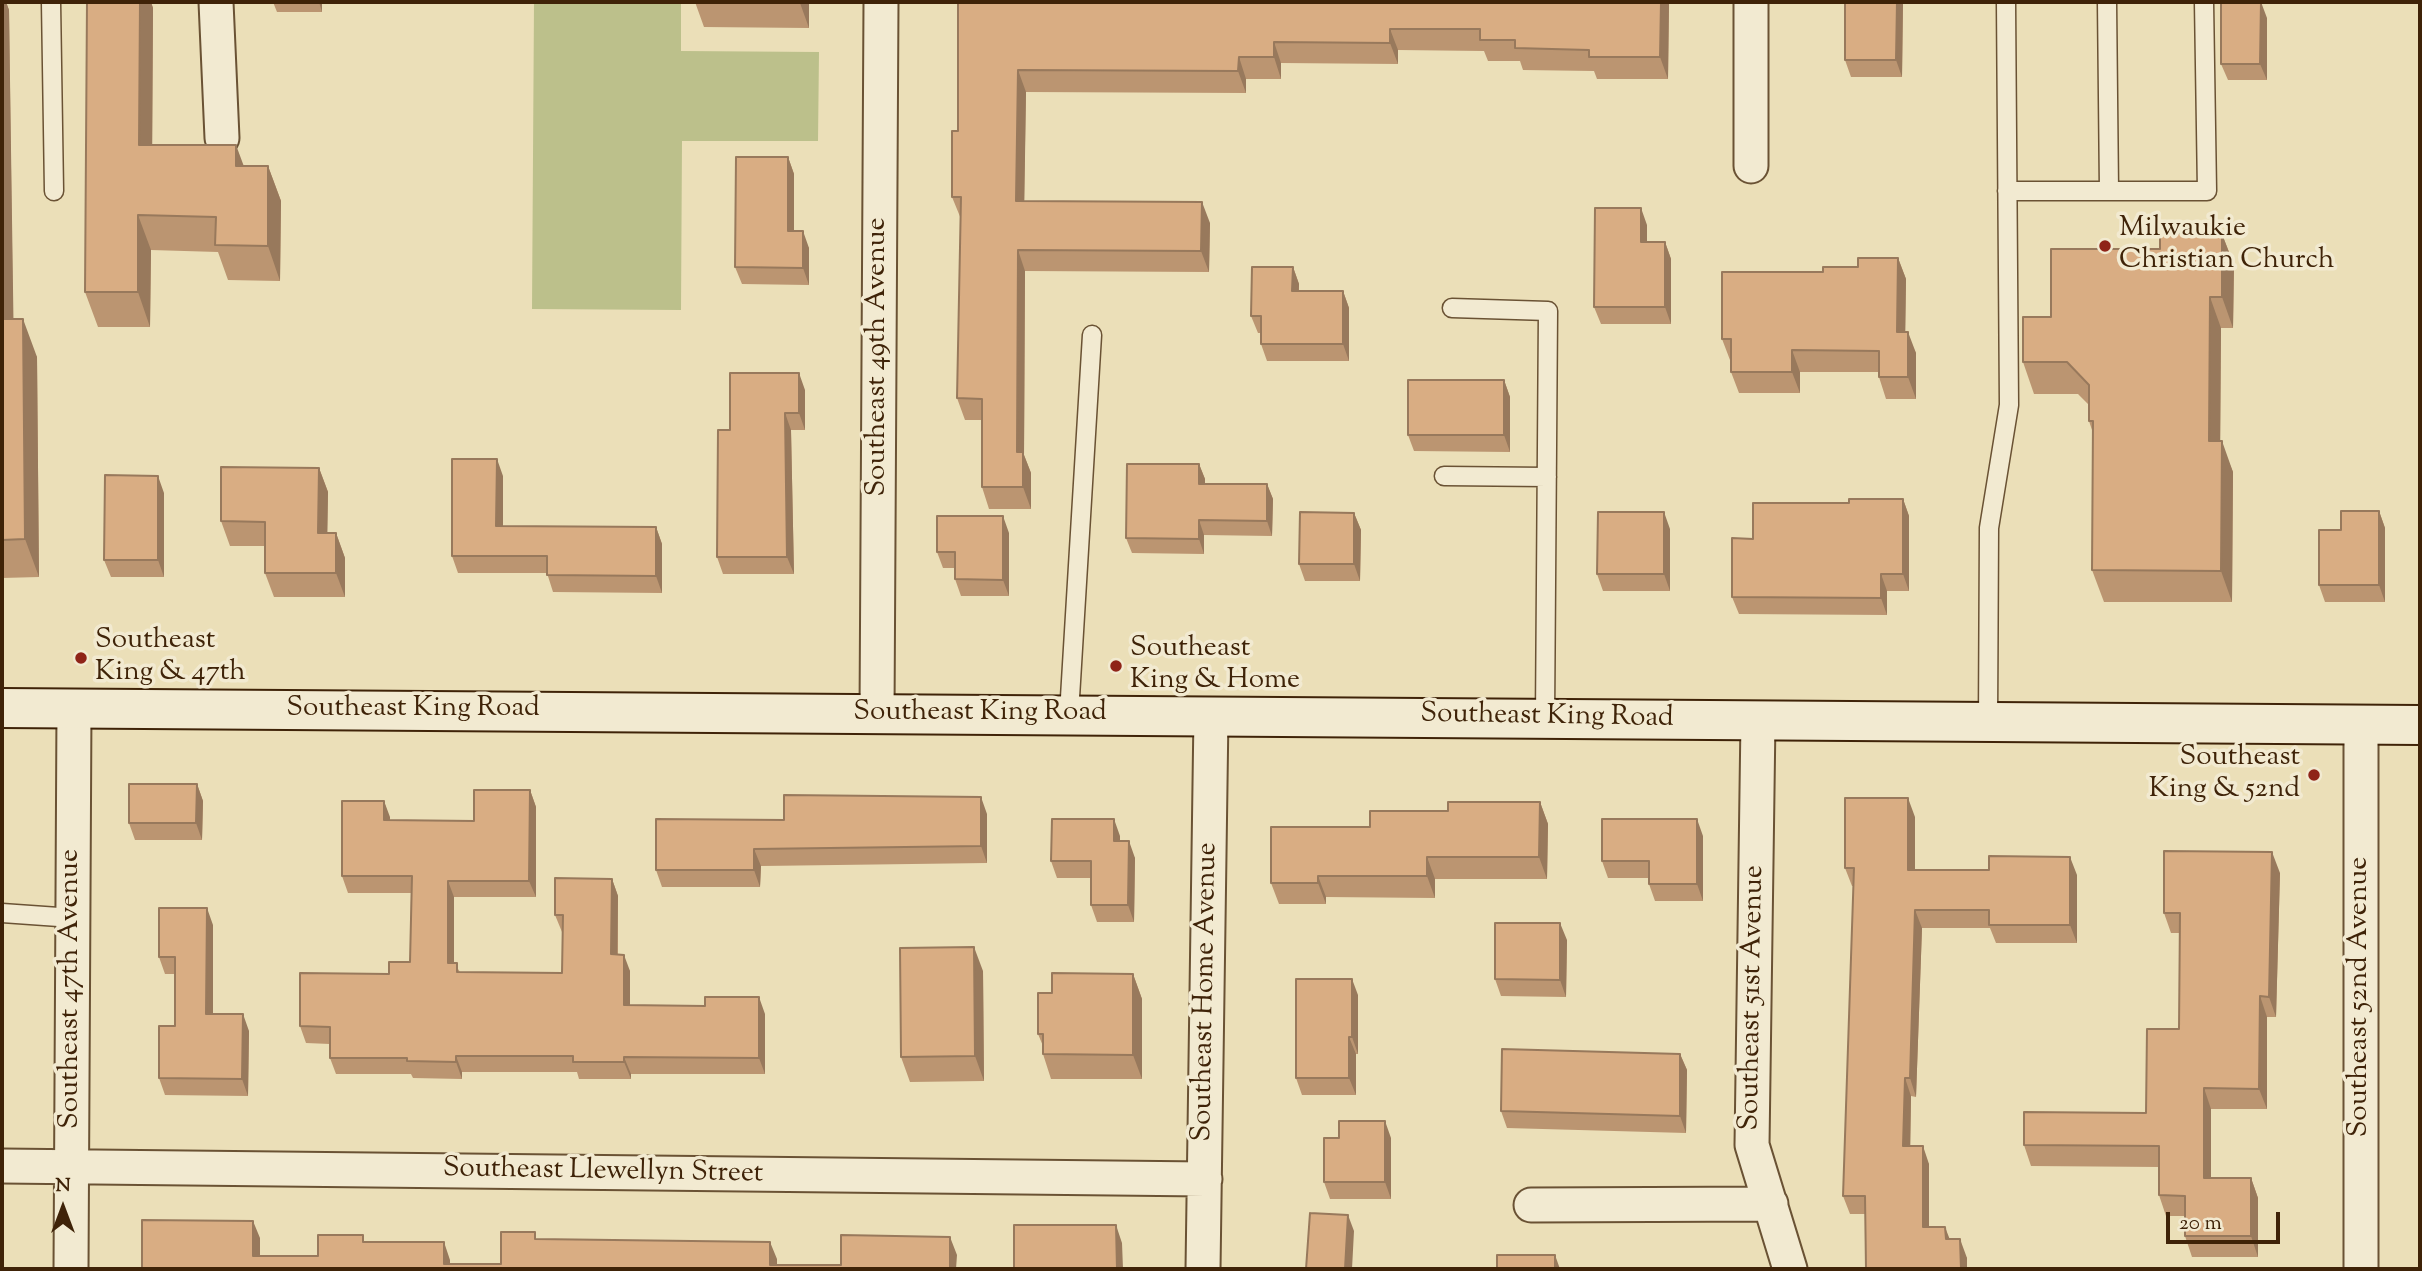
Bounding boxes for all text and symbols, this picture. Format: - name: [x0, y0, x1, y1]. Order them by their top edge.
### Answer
- place label: Milwaukie Christian Church: [2119, 213, 2334, 279]
- street label: Southeast 49th Avenue: [862, 217, 896, 497]
- marker: Milwaukie Christian Church: [2097, 238, 2113, 254]
- place label: Southeast King & 47th: [95, 625, 246, 691]
- place label: Southeast King & Home: [1130, 633, 1300, 699]
- marker: Southeast King & 47th: [73, 650, 89, 666]
- marker: Southeast King & Home: [1108, 658, 1124, 674]
- street label: Southeast King Road: [286, 693, 540, 727]
- street label: Southeast King Road: [853, 697, 1107, 731]
- street label: Southeast King Road: [1420, 699, 1674, 737]
- place label: Southeast King & 52nd: [2149, 742, 2300, 808]
- marker: Southeast King & 52nd: [2306, 767, 2322, 783]
- street label: Southeast Home Avenue: [1188, 842, 1226, 1142]
- street label: Southeast 47th Avenue: [55, 849, 89, 1129]
- street label: Southeast 52nd Avenue: [2344, 857, 2378, 1137]
- street label: Southeast 51st Avenue: [1735, 865, 1773, 1131]
- street label: Southeast Llewellyn Street: [442, 1153, 764, 1193]
- north arrow: [28, 1173, 98, 1243]
- text: N: [55, 1173, 71, 1200]
- scale bar: [2170, 1198, 2284, 1242]
- text: 20 m: [2179, 1209, 2222, 1239]

